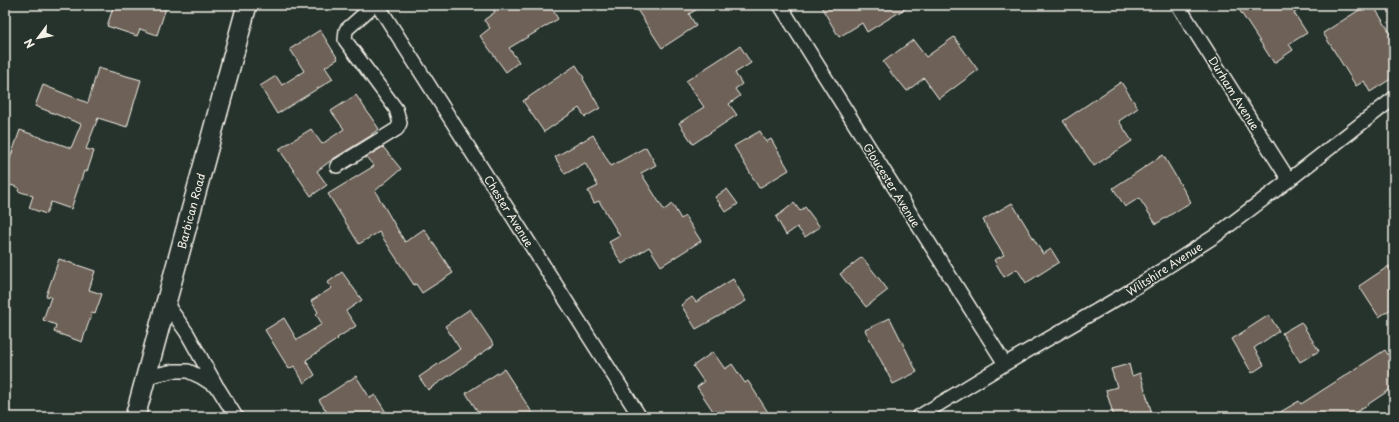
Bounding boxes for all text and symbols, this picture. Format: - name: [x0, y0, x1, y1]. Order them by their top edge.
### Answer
- north arrow: [18, 18, 58, 58]
- text: N: [19, 35, 39, 52]
- street label: Durham Avenue: [1204, 53, 1264, 133]
- street label: Gloucester Avenue: [859, 140, 925, 230]
- street label: Barbican Road: [173, 171, 209, 251]
- street label: Chester Avenue: [480, 172, 538, 250]
- street label: Wiltshire Avenue: [1123, 238, 1205, 300]

